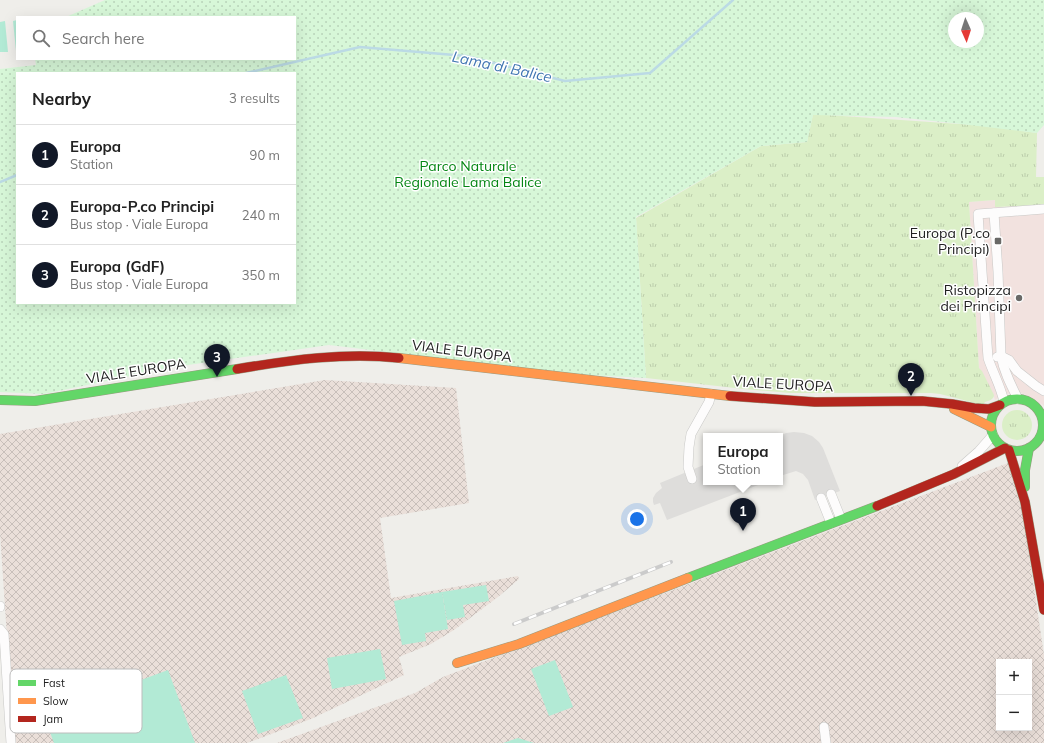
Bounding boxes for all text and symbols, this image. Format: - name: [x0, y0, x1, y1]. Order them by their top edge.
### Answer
- north arrow: [948, 12, 984, 48]
- search box: [16, 16, 296, 60]
- icon: search: [30, 27, 52, 49]
- text: Search here: [62, 29, 144, 48]
- water label: Lama di Balice: [450, 47, 554, 86]
- text: Nearby: [32, 88, 91, 109]
- text: 3 results: [229, 90, 280, 106]
- text: Europa: [70, 137, 121, 156]
- text: 1: [41, 147, 49, 163]
- text: 90 m: [250, 147, 280, 163]
- text: Station: [70, 156, 113, 172]
- park label: Parco Naturale Regionale Lama Balice: [394, 157, 542, 191]
- text: Europa-P.co Principi: [70, 197, 214, 216]
- text: 2: [41, 207, 49, 223]
- text: 240 m: [242, 207, 280, 223]
- text: Bus stop · Viale Europa: [70, 216, 208, 232]
- place label: Europa (P.co Principi): [910, 224, 990, 258]
- marker: Europa (P.co Principi): [993, 236, 1003, 246]
- text: Europa (GdF): [70, 257, 165, 276]
- text: 3: [41, 267, 49, 283]
- text: 350 m: [242, 267, 280, 283]
- text: Bus stop · Viale Europa: [70, 276, 208, 292]
- place label: Ristopizza dei Principi: [940, 281, 1011, 315]
- marker: Ristopizza dei Principi: [1014, 293, 1024, 303]
- street label: VIALE EUROPA: [411, 336, 514, 366]
- pin: 3: [204, 344, 230, 377]
- street label: VIALE EUROPA: [85, 354, 188, 388]
- pin: 2: [898, 363, 924, 396]
- street label: VIALE EUROPA: [732, 372, 834, 396]
- popup: [703, 433, 783, 485]
- text: Europa: [717, 442, 769, 461]
- text: Station: [717, 461, 761, 477]
- pin: 1: [730, 498, 756, 531]
- your location: [627, 509, 647, 529]
- map controls: [996, 659, 1032, 731]
- button: +: [996, 659, 1032, 695]
- legend: [10, 669, 142, 733]
- text: Fast: [43, 676, 65, 690]
- text: Slow: [43, 694, 69, 708]
- button: −: [996, 695, 1032, 731]
- text: Jam: [43, 712, 63, 726]

